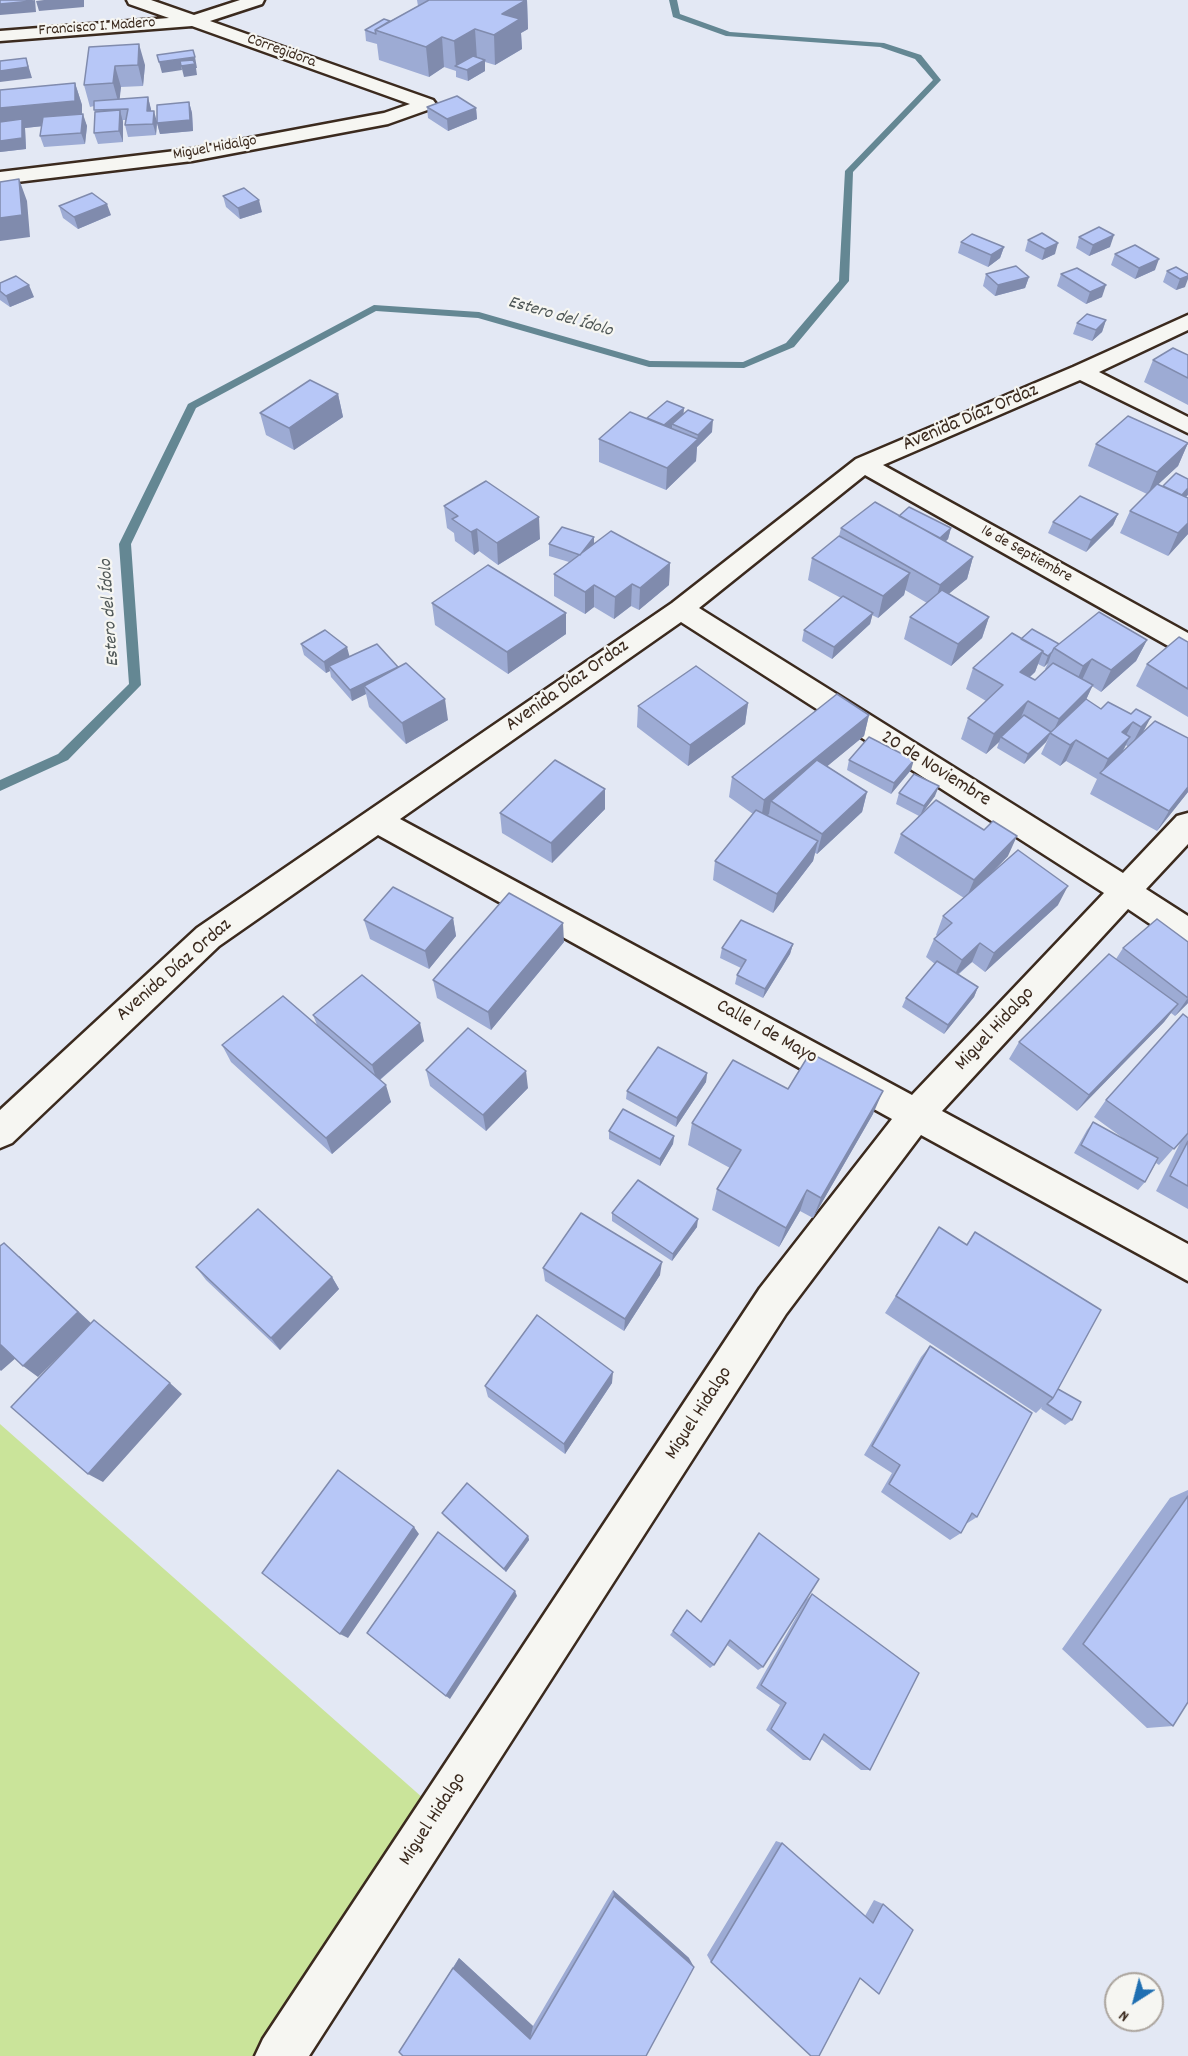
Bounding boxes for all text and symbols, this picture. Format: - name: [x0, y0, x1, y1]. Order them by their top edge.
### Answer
- street label: Francisco I. Madero: [38, 14, 156, 42]
- street label: Corregidora: [244, 31, 318, 73]
- street label: Miguel Hidalgo: [172, 132, 258, 166]
- water label: Estero del Ídolo: [505, 293, 615, 343]
- street label: Avenida Díaz Ordaz: [900, 380, 1042, 458]
- street label: 16 de Septiembre: [977, 522, 1075, 588]
- water label: Estero del Ídolo: [96, 559, 126, 667]
- street label: Avenida Díaz Ordaz: [502, 636, 634, 738]
- street label: 20 de Noviembre: [876, 727, 994, 813]
- street label: Avenida Díaz Ordaz: [112, 914, 238, 1028]
- street label: Miguel Hidalgo: [951, 983, 1041, 1077]
- street label: Calle 1 de Mayo: [711, 995, 821, 1071]
- street label: Miguel Hidalgo: [661, 1363, 739, 1465]
- street label: Miguel Hidalgo: [395, 1769, 473, 1871]
- north arrow: [1104, 1972, 1164, 2032]
- text: N: [1114, 2004, 1134, 2027]

